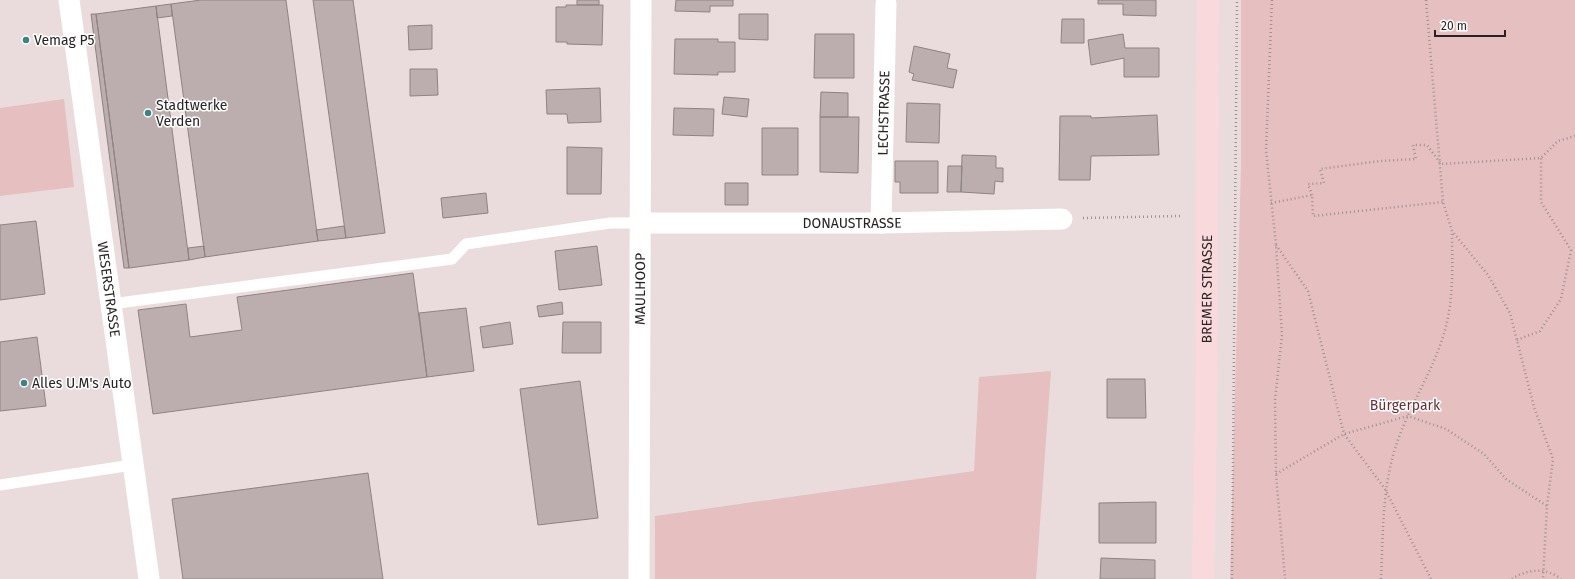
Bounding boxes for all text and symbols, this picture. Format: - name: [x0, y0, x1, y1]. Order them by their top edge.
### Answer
- scale bar: [1435, 12, 1505, 38]
- text: 20 m: [1441, 19, 1467, 33]
- place label: Vemag P5: [34, 32, 94, 49]
- marker: Vemag P5: [21, 35, 31, 45]
- street label: LECHSTRASSE: [875, 70, 893, 156]
- place label: Stadtwerke Verden: [156, 97, 227, 130]
- marker: Stadtwerke Verden: [143, 108, 153, 118]
- street label: DONAUSTRASSE: [802, 215, 902, 232]
- street label: BREMER STRASSE: [1198, 235, 1216, 343]
- street label: WESERSTRASSE: [93, 241, 123, 338]
- street label: MAULHOOP: [632, 253, 649, 325]
- place label: Alles U.M's Auto: [32, 375, 132, 392]
- marker: Alles U.M's Auto: [19, 378, 29, 388]
- park label: Bürgerpark: [1370, 397, 1441, 414]

